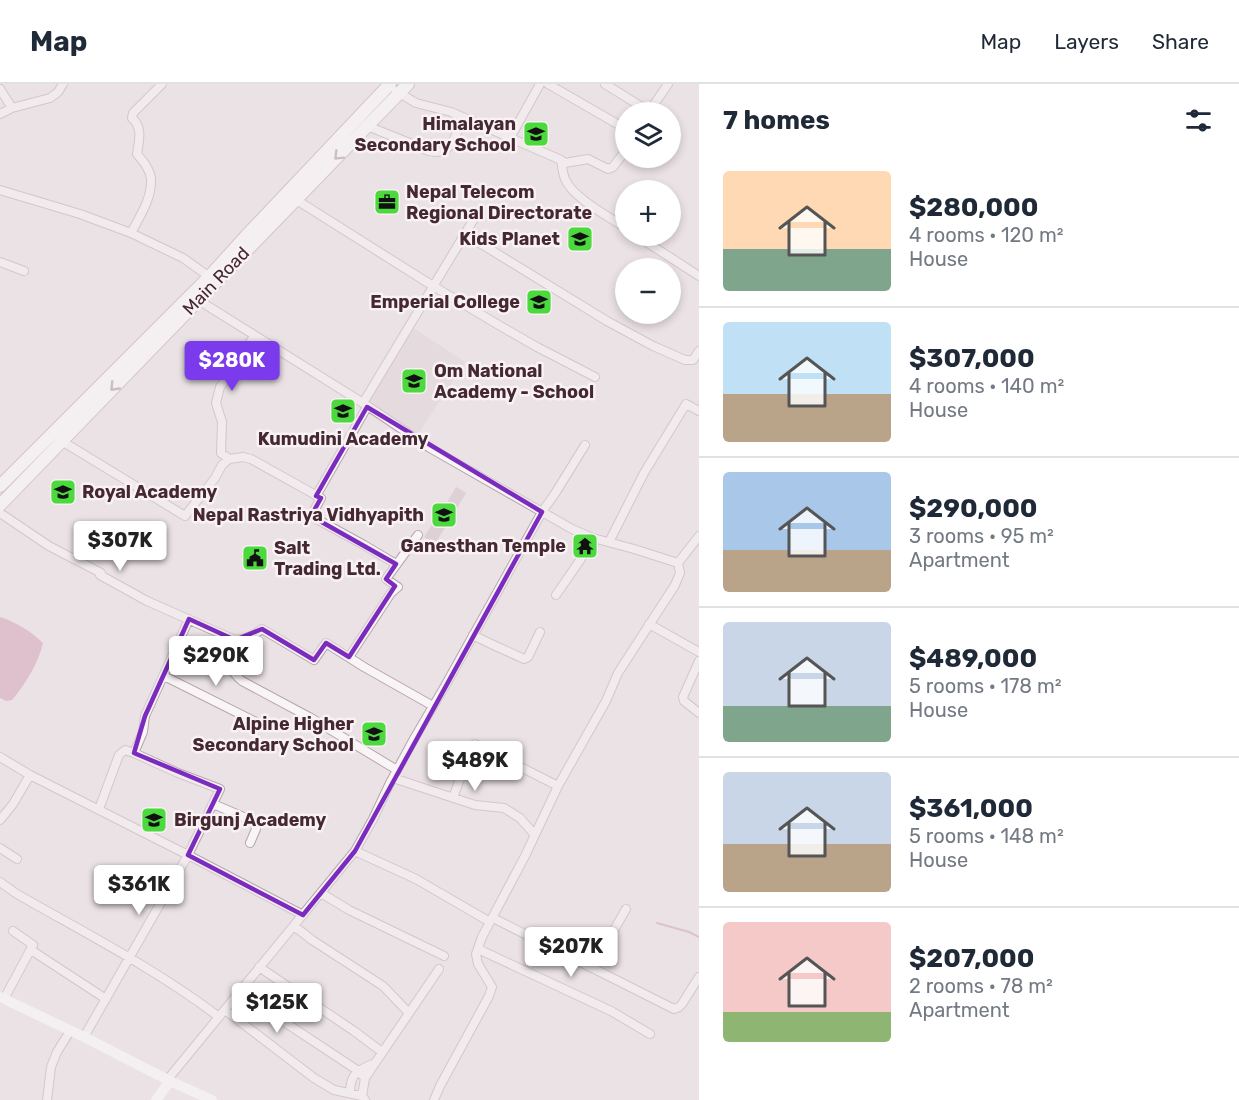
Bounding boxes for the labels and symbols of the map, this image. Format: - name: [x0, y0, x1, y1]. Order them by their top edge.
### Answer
- place label: Himalayan Secondary School: [355, 113, 516, 156]
- school or university icon: Himalayan Secondary School: [521, 119, 551, 149]
- one-way arrow: [334, 150, 345, 160]
- place label: Nepal Telecom Regional Directorate: [406, 181, 593, 224]
- office icon: Nepal Telecom Regional Directorate: [372, 187, 402, 217]
- school or university icon: Kids Planet: [565, 224, 595, 254]
- place label: Kids Planet: [459, 228, 560, 250]
- street label: Main Road: [178, 242, 254, 320]
- school or university icon: Emperial College: [524, 287, 554, 317]
- place label: Emperial College: [370, 291, 520, 313]
- pin: $280K: [190, 341, 274, 392]
- place label: Om National Academy - School: [434, 360, 594, 403]
- school or university icon: Om National Academy - School: [399, 366, 429, 396]
- one-way arrow: [111, 379, 122, 390]
- school or university icon: Kumudini Academy: [328, 396, 358, 426]
- place label: Kumudini Academy: [258, 428, 429, 450]
- school or university icon: Royal Academy: [48, 477, 78, 507]
- place label: Royal Academy: [82, 481, 218, 503]
- school or university icon: Nepal Rastriya Vidhyapith: [429, 500, 459, 530]
- place label: Nepal Rastriya Vidhyapith: [193, 504, 424, 526]
- pin: $307K: [78, 521, 162, 572]
- temple icon: Ganesthan Temple: [570, 531, 600, 561]
- place label: Ganesthan Temple: [400, 535, 566, 557]
- place label: Salt Trading Ltd.: [274, 537, 381, 580]
- public building icon: Salt Trading Ltd.: [240, 543, 270, 573]
- pin: $290K: [174, 636, 258, 687]
- place label: Alpine Higher Secondary School: [193, 713, 354, 756]
- school or university icon: Alpine Higher Secondary School: [359, 719, 389, 749]
- pin: $489K: [433, 741, 517, 792]
- school or university icon: Birgunj Academy: [139, 805, 169, 835]
- place label: Birgunj Academy: [174, 809, 326, 831]
- pin: $361K: [97, 865, 181, 916]
- pin: $207K: [529, 927, 613, 978]
- pin: $125K: [235, 983, 319, 1034]

